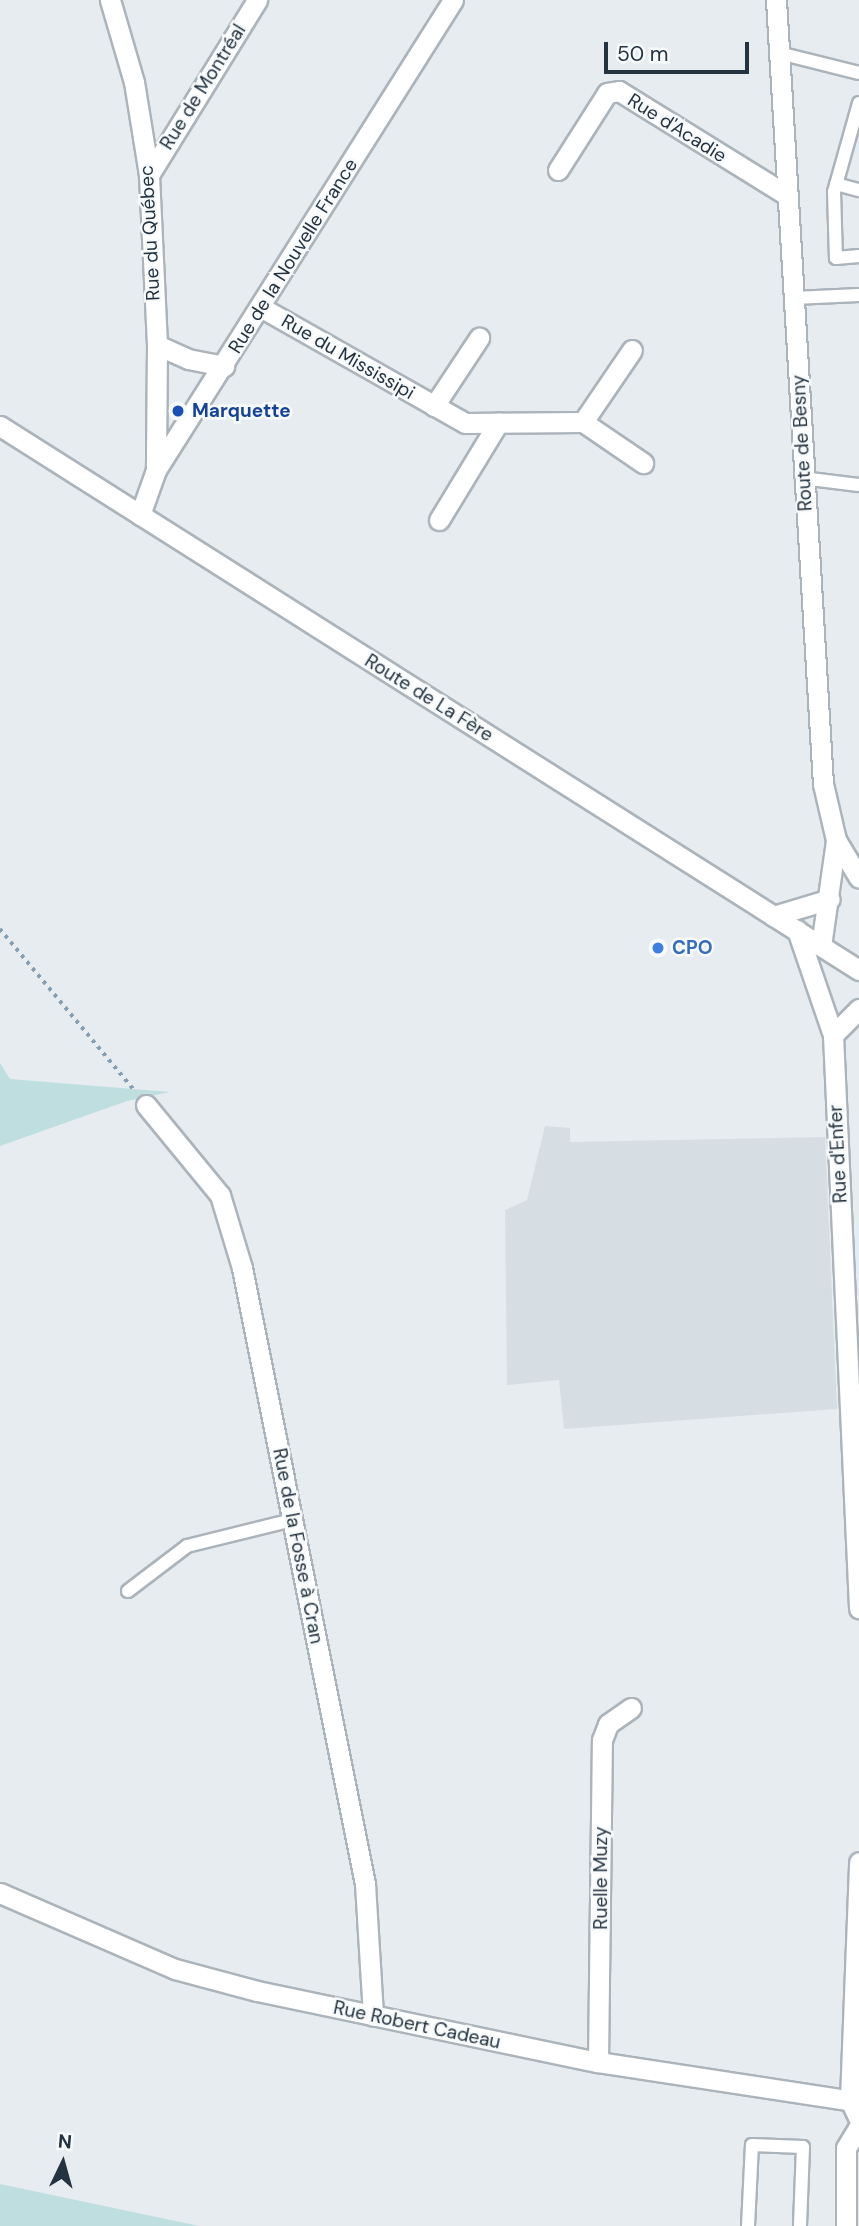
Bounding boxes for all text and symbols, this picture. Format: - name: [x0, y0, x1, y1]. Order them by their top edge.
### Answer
- street label: Rue de Montréal: [155, 20, 251, 154]
- scale bar: [607, 28, 752, 72]
- text: 50 m: [617, 40, 668, 68]
- street label: Rue d'Acadie: [623, 89, 731, 167]
- street label: Rue de la Nouvelle France: [224, 154, 362, 358]
- street label: Rue du Québec: [135, 165, 165, 301]
- street label: Rue du Mississipi: [277, 310, 419, 404]
- street label: Route de Besny: [787, 374, 817, 512]
- place label: Marquette: [192, 400, 291, 422]
- marker: Marquette: [170, 403, 186, 419]
- street label: Route de La Fère: [361, 649, 497, 747]
- place label: CPO: [672, 937, 713, 959]
- marker: CPO: [650, 940, 666, 956]
- street label: Rue d'Enfer: [824, 1104, 852, 1204]
- street label: Rue de la Fosse à Cran: [268, 1446, 328, 1646]
- street label: Ruelle Muzy: [590, 1826, 612, 1930]
- street label: Rue Robert Cadeau: [331, 1996, 503, 2054]
- north arrow: [28, 2128, 98, 2198]
- text: N: [57, 2129, 73, 2155]

